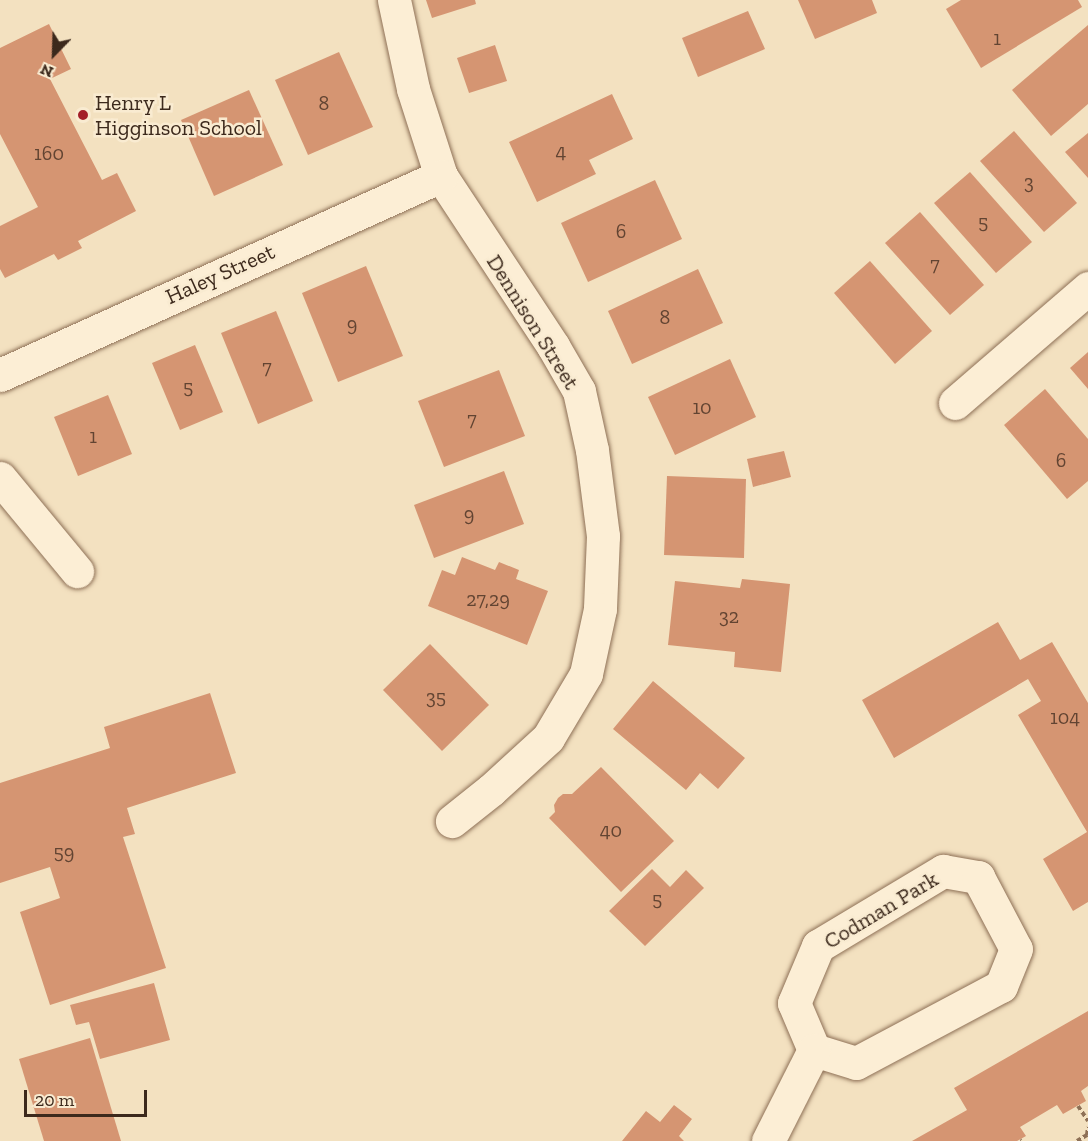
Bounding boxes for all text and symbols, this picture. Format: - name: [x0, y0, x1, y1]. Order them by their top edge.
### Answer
- north arrow: [24, 24, 84, 84]
- house number: 1: [993, 26, 1001, 50]
- text: N: [37, 60, 56, 82]
- place label: Henry L Higginson School: [95, 89, 262, 140]
- house number: 8: [319, 91, 329, 115]
- marker: Henry L Higginson School: [76, 108, 90, 122]
- house number: 4: [556, 139, 566, 163]
- house number: 160: [34, 141, 64, 165]
- house number: 3: [1024, 170, 1034, 194]
- house number: 5: [978, 210, 988, 234]
- house number: 6: [616, 219, 626, 243]
- street label: Haley Street: [161, 238, 279, 310]
- street label: Dennison Street: [481, 250, 585, 394]
- house number: 7: [930, 252, 940, 276]
- house number: 8: [660, 305, 670, 329]
- house number: 9: [347, 312, 357, 336]
- house number: 7: [262, 355, 272, 379]
- house number: 5: [183, 375, 193, 399]
- house number: 10: [692, 395, 712, 419]
- house number: 7: [467, 407, 477, 431]
- house number: 1: [89, 424, 97, 448]
- house number: 6: [1056, 448, 1066, 472]
- house number: 9: [464, 502, 474, 526]
- house number: 27,29: [466, 587, 510, 611]
- house number: 32: [719, 604, 739, 628]
- house number: 35: [426, 685, 446, 709]
- house number: 104: [1050, 705, 1080, 729]
- house number: 40: [600, 818, 622, 842]
- house number: 59: [54, 840, 74, 864]
- street label: Codman Park: [819, 866, 943, 954]
- house number: 5: [652, 887, 662, 911]
- scale bar: [27, 1078, 150, 1116]
- text: 20 m: [35, 1089, 74, 1111]

